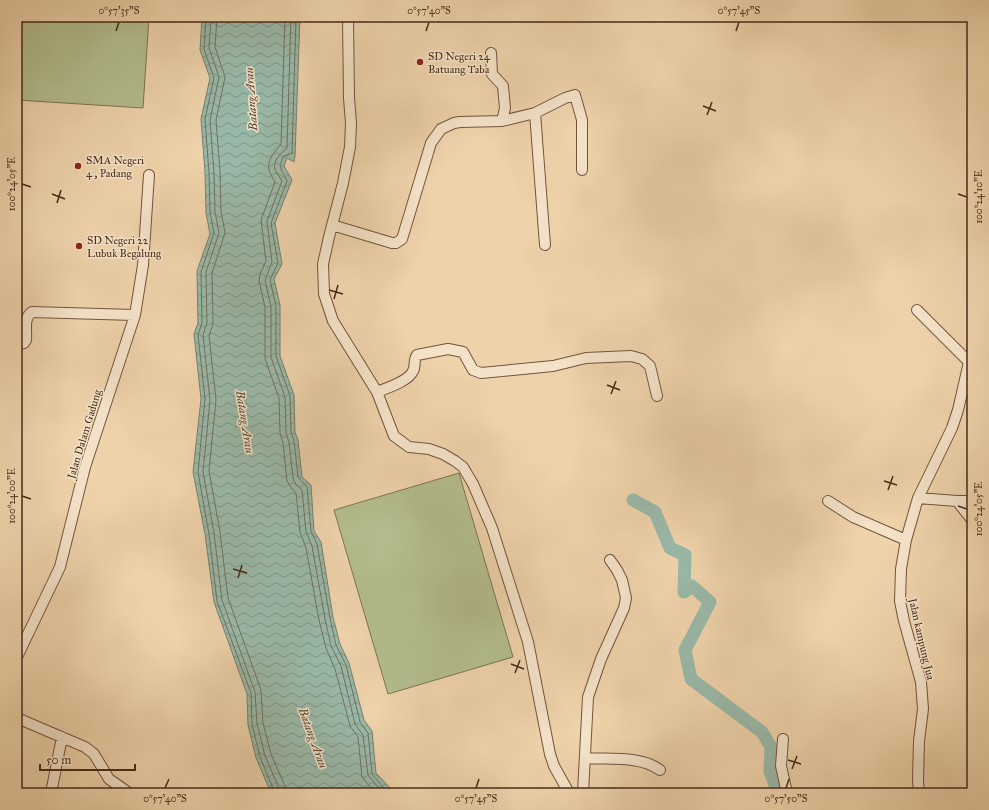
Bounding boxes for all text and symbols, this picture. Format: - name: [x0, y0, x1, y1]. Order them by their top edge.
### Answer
- text: 0°57'35"S: [99, 5, 140, 17]
- text: 0°57'40"S: [407, 5, 451, 17]
- text: 0°57'45"S: [718, 5, 761, 17]
- place label: SD Negeri 24 Batuang Taba: [428, 50, 491, 76]
- marker: SD Negeri 24 Batuang Taba: [415, 57, 425, 67]
- water label: Batang Arau: [242, 67, 260, 132]
- place label: SMA Negeri 4 , Padang: [86, 154, 144, 180]
- text: 100°24'05"E: [6, 157, 18, 211]
- marker: SMA Negeri 4 , Padang: [73, 161, 83, 171]
- text: 100°24'10"E: [973, 170, 985, 224]
- place label: SD Negeri 22 Lubuk Begalung: [87, 234, 162, 260]
- marker: SD Negeri 22 Lubuk Begalung: [74, 241, 84, 251]
- street label: Jalan Dalam Gadung: [64, 387, 105, 482]
- water label: Batang Arau: [233, 389, 257, 454]
- text: 100°24'00"E: [6, 468, 18, 524]
- text: 100°24'05"E: [973, 482, 985, 536]
- street label: Jalan kampung Jua: [905, 596, 937, 682]
- water label: Batang Arau: [295, 705, 330, 770]
- scale bar: [40, 746, 135, 772]
- text: 50 m: [46, 753, 71, 767]
- text: 0°57'40"S: [143, 793, 187, 805]
- text: 0°57'45"S: [455, 793, 498, 805]
- text: 0°57'50"S: [765, 793, 808, 805]

